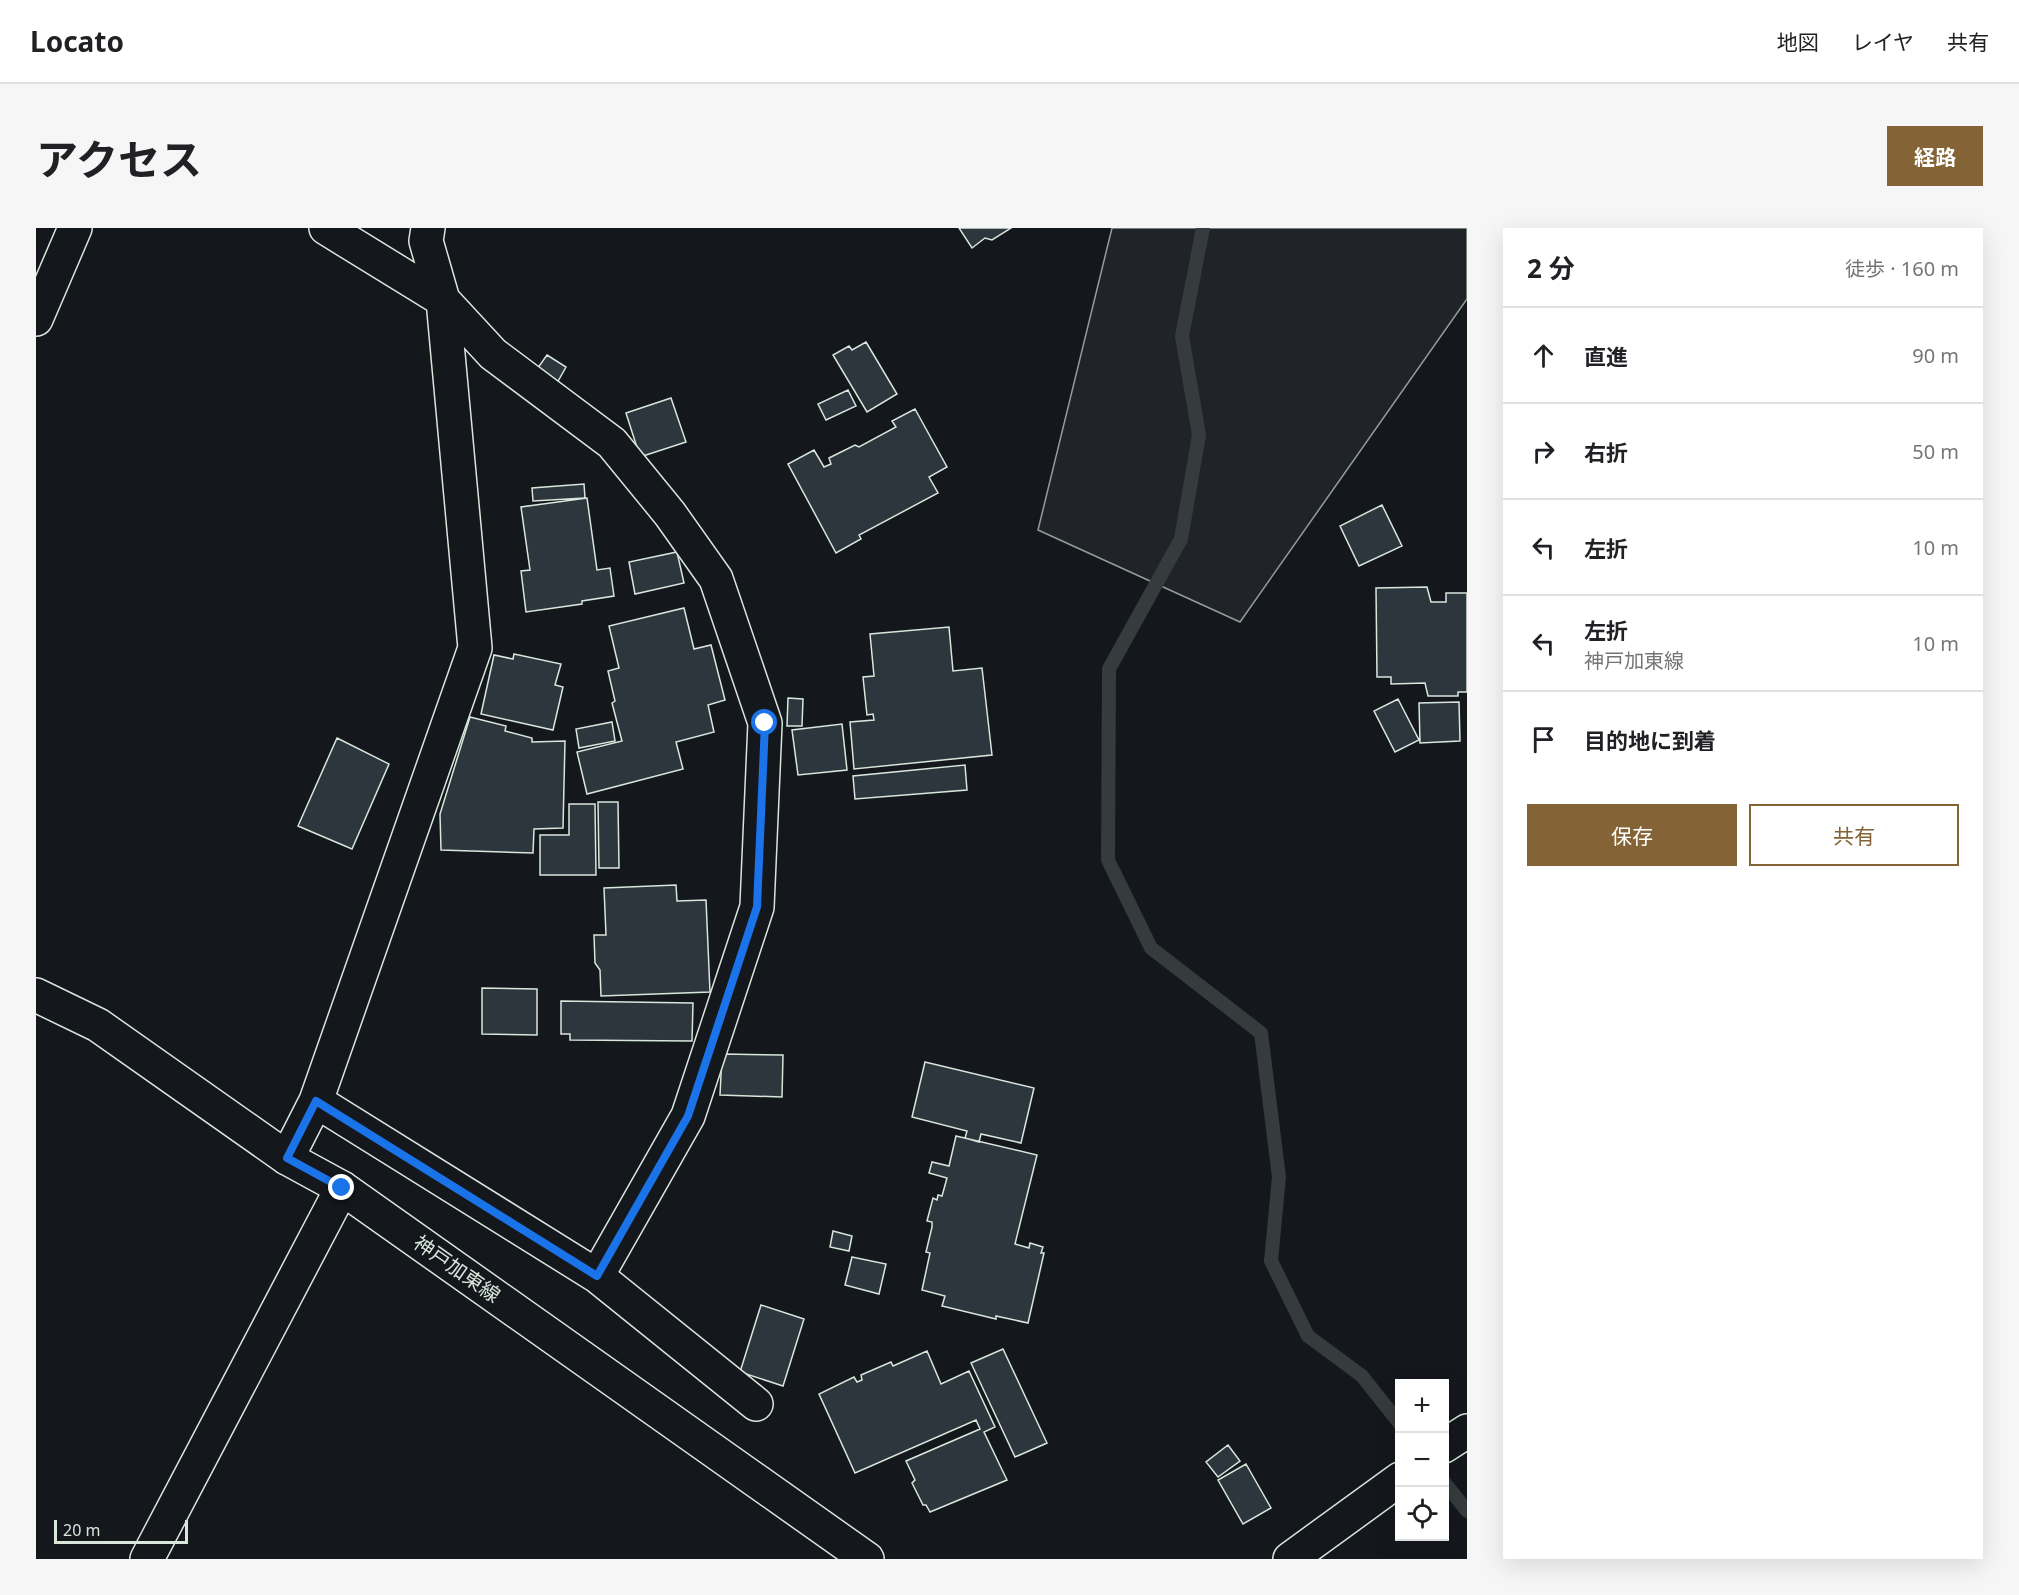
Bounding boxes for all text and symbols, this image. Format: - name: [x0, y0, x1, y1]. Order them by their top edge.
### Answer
- text: Locato: [30, 22, 124, 60]
- text: 地図: [1777, 28, 1819, 56]
- text: レイヤ: [1852, 28, 1914, 56]
- text: 共有: [1947, 28, 1989, 56]
- button: 経路: [1887, 126, 1983, 186]
- text: アクセス: [36, 130, 202, 187]
- text: 2 分: [1527, 250, 1575, 286]
- text: 徒歩 · 160 m: [1845, 255, 1959, 282]
- icon: ahead: [1527, 339, 1560, 372]
- text: 直進: [1584, 341, 1628, 371]
- text: 90 m: [1912, 342, 1959, 369]
- icon: right: [1527, 435, 1560, 468]
- text: 右折: [1584, 437, 1628, 467]
- text: 50 m: [1912, 438, 1959, 465]
- icon: left: [1527, 531, 1560, 564]
- text: 左折: [1584, 533, 1628, 563]
- text: 10 m: [1912, 534, 1959, 561]
- text: 左折: [1584, 615, 1628, 645]
- icon: left: [1527, 627, 1560, 660]
- text: 10 m: [1912, 630, 1959, 657]
- text: 神戸加東線: [1584, 647, 1684, 674]
- route start: [751, 709, 777, 735]
- icon: arrive: [1527, 723, 1560, 756]
- text: 目的地に到着: [1584, 725, 1716, 755]
- button: 保存: [1527, 804, 1737, 866]
- button: 共有: [1749, 804, 1959, 866]
- route end: [328, 1174, 354, 1200]
- street label: 神戸加東線: [409, 1229, 506, 1308]
- map controls: [1395, 1379, 1449, 1541]
- button: +: [1395, 1379, 1449, 1433]
- button: −: [1395, 1433, 1449, 1487]
- button: locate: [1395, 1487, 1449, 1541]
- scale bar: [54, 1517, 188, 1544]
- text: 20 m: [63, 1519, 100, 1541]

